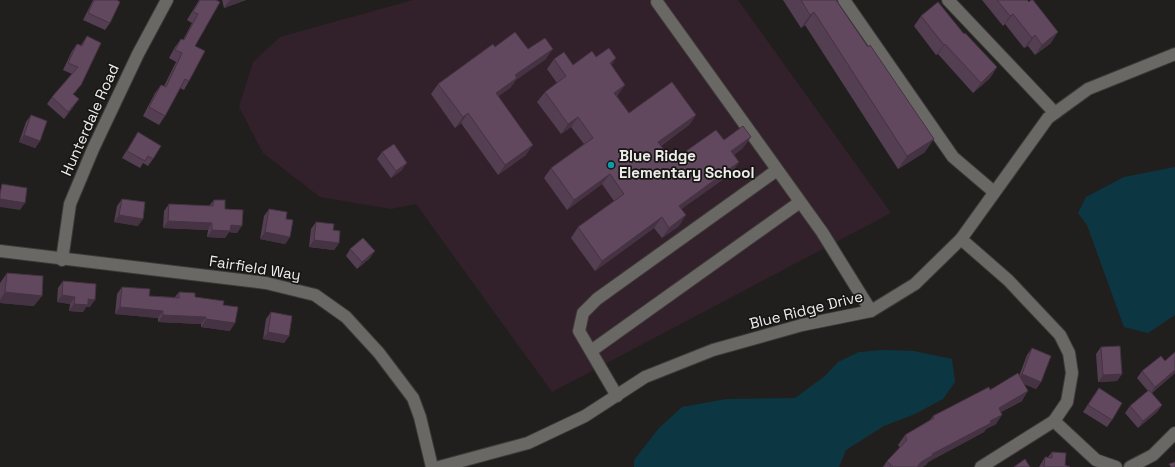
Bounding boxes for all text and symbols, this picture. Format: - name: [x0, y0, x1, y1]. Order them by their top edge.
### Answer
- street label: Hunterdale Road: [56, 61, 123, 179]
- place label: Blue Ridge Elementary School: [619, 146, 754, 182]
- marker: Blue Ridge Elementary School: [606, 160, 616, 170]
- street label: Fairfield Way: [208, 251, 302, 284]
- street label: Blue Ridge Drive: [747, 286, 865, 333]

